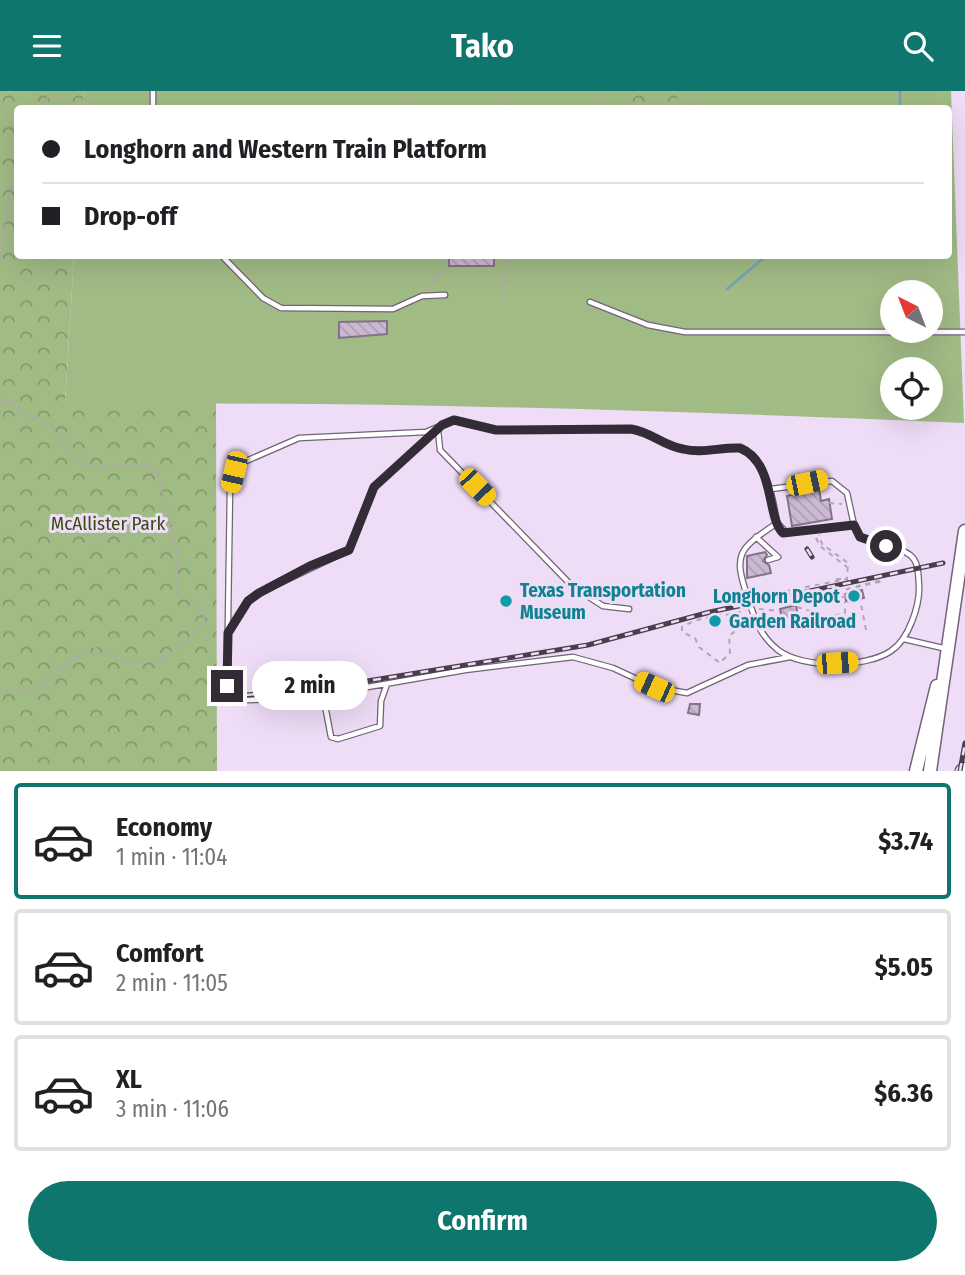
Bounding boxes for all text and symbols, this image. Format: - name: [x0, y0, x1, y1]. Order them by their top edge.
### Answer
- icon: menu: [28, 27, 66, 65]
- text: Tako: [451, 27, 514, 65]
- icon: search: [899, 27, 937, 65]
- text: Longhorn and Western Train Platform: [84, 134, 487, 165]
- text: Drop-off: [84, 201, 177, 232]
- north arrow: [880, 280, 943, 343]
- map controls: [880, 280, 943, 420]
- button: locate: [880, 357, 943, 420]
- car: [220, 449, 249, 495]
- car: [455, 465, 500, 509]
- car: [785, 468, 830, 498]
- park label: McAllister Park: [51, 512, 166, 535]
- route start: [870, 530, 902, 562]
- place label: Texas Transportation Museum: [520, 579, 686, 624]
- place label: Longhorn Depot: [713, 585, 840, 608]
- marker: Longhorn Depot: [846, 588, 862, 604]
- marker: Texas Transportation Museum: [498, 593, 514, 609]
- place label: Garden Railroad: [729, 610, 856, 633]
- marker: Garden Railroad: [707, 613, 723, 629]
- car: [816, 651, 859, 675]
- callout: 2 min: [252, 661, 367, 711]
- car: [631, 669, 678, 705]
- route end: [211, 670, 243, 702]
- text: 2 min: [285, 671, 336, 699]
- icon: car: [32, 810, 95, 873]
- text: Economy: [116, 812, 212, 843]
- text: $3.74: [878, 826, 933, 857]
- text: 1 min · 11:04: [116, 843, 227, 871]
- icon: car: [32, 936, 95, 999]
- text: Comfort: [116, 938, 204, 969]
- text: $5.05: [875, 952, 933, 983]
- text: 2 min · 11:05: [116, 969, 228, 997]
- icon: car: [32, 1062, 95, 1125]
- text: XL: [116, 1064, 142, 1095]
- text: $6.36: [874, 1078, 933, 1109]
- text: 3 min · 11:06: [116, 1095, 229, 1123]
- button: Confirm: [28, 1181, 937, 1261]

